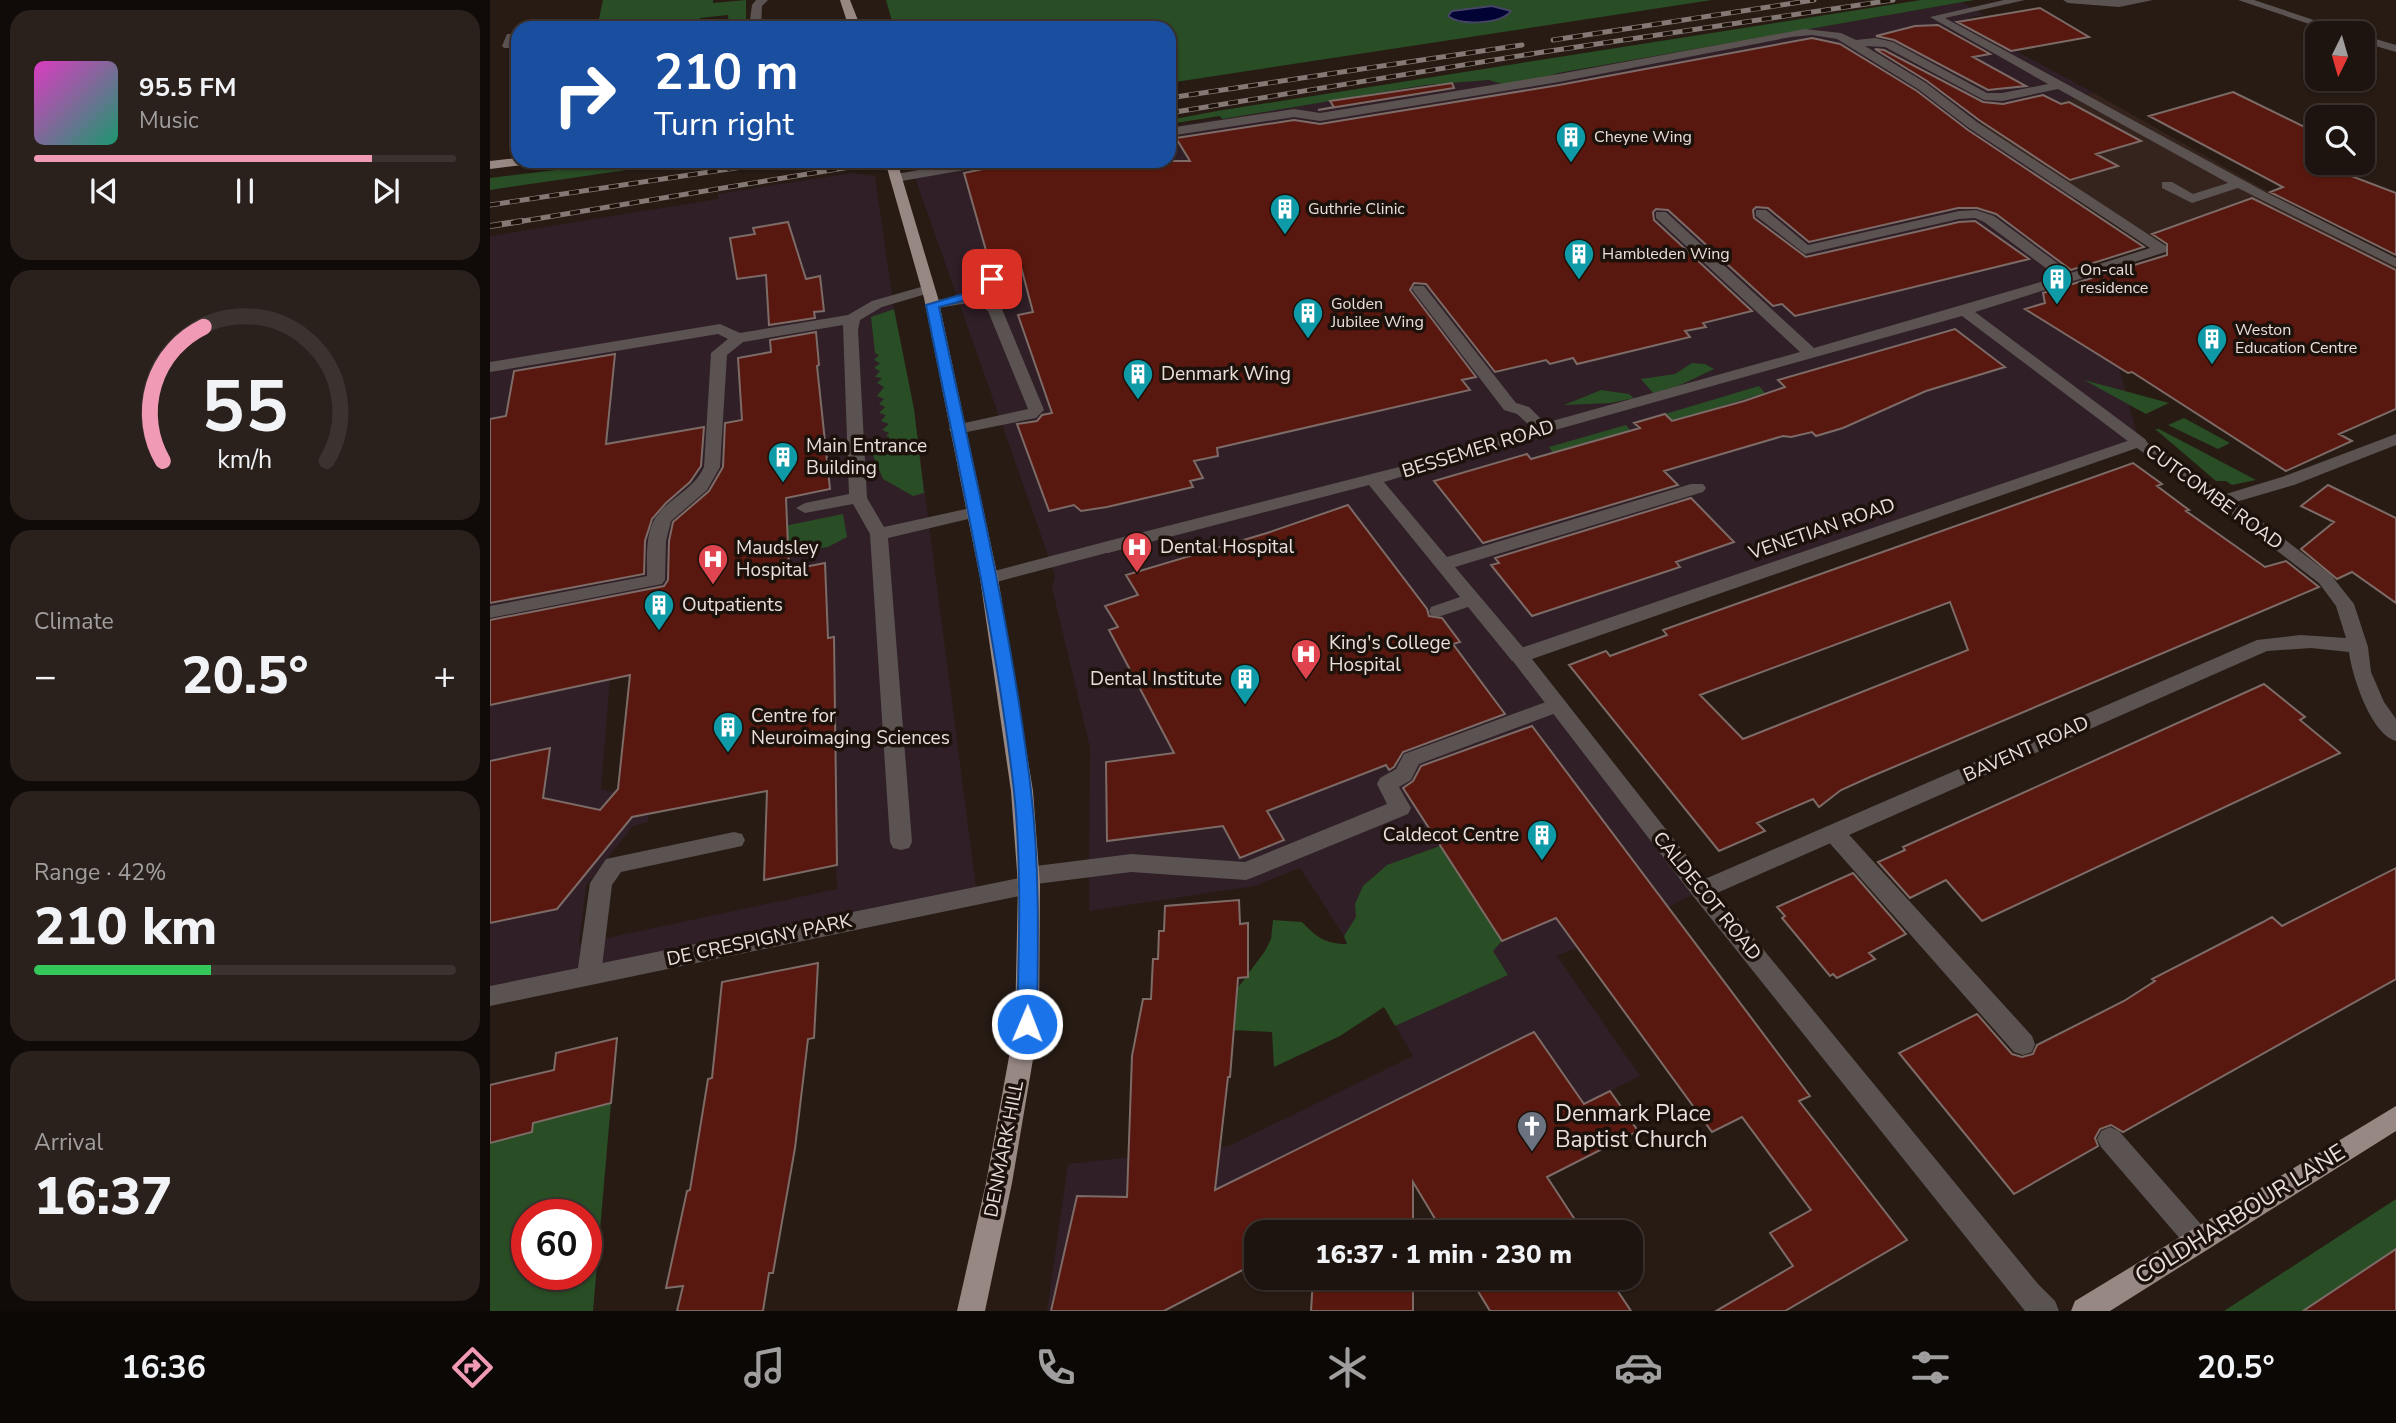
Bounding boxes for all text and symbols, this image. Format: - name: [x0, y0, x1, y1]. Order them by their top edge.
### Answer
- north arrow: [2305, 21, 2375, 91]
- map controls: [2305, 21, 2375, 175]
- text: 210 m: [654, 39, 798, 106]
- icon: right: [539, 49, 630, 140]
- text: 95.5 FM: [139, 70, 236, 105]
- text: Turn right: [654, 103, 794, 146]
- text: Music: [139, 105, 199, 136]
- button: search: [2305, 105, 2375, 175]
- building icon: Cheyne Wing: [1554, 120, 1588, 164]
- place label: Cheyne Wing: [1594, 126, 1692, 148]
- icon: previous: [85, 172, 123, 210]
- icon: pause: [226, 172, 264, 210]
- icon: next: [367, 172, 405, 210]
- building icon: Guthrie Clinic: [1268, 192, 1302, 236]
- place label: Guthrie Clinic: [1308, 198, 1405, 220]
- building icon: Hambleden Wing: [1562, 237, 1596, 281]
- place label: Hambleden Wing: [1602, 243, 1730, 265]
- pin: [962, 249, 1022, 309]
- place label: On-call residence: [2080, 259, 2148, 299]
- icon: arrive: [973, 260, 1011, 298]
- building icon: On-call residence: [2040, 262, 2074, 306]
- place label: Golden Jubilee Wing: [1330, 293, 1424, 333]
- building icon: Golden Jubilee Wing: [1291, 296, 1325, 340]
- place label: Weston Education Centre: [2235, 319, 2357, 359]
- building icon: Weston Education Centre: [2195, 322, 2229, 366]
- building icon: Denmark Wing: [1121, 357, 1155, 401]
- text: 55: [201, 358, 289, 458]
- place label: Denmark Wing: [1161, 361, 1291, 387]
- street label: BESSEMER ROAD: [1399, 413, 1557, 485]
- place label: Main Entrance Building: [806, 433, 927, 481]
- street label: CUTCOMBE ROAD: [2140, 438, 2288, 556]
- building icon: Main Entrance Building: [766, 440, 800, 484]
- text: km/h: [217, 443, 273, 477]
- street label: VENETIAN ROAD: [1744, 492, 1899, 567]
- hospital icon: Dental Hospital: [1120, 530, 1154, 574]
- place label: Dental Hospital: [1160, 534, 1295, 560]
- place label: Maudsley Hospital: [736, 535, 819, 583]
- hospital icon: Maudsley Hospital: [696, 542, 730, 586]
- building icon: Outpatients: [642, 588, 676, 632]
- place label: Outpatients: [682, 592, 783, 618]
- text: Climate: [34, 606, 114, 637]
- place label: King's College Hospital: [1329, 630, 1451, 678]
- hospital icon: King's College Hospital: [1289, 637, 1323, 681]
- text: 20.5°: [181, 640, 309, 711]
- text: −: [34, 651, 57, 702]
- text: +: [433, 651, 456, 702]
- building icon: Dental Institute: [1228, 662, 1262, 706]
- place label: Dental Institute: [1090, 666, 1222, 692]
- place label: Centre for Neuroimaging Sciences: [751, 703, 950, 751]
- building icon: Centre for Neuroimaging Sciences: [711, 710, 745, 754]
- street label: BAVENT ROAD: [1959, 710, 2093, 788]
- building icon: Caldecot Centre: [1525, 818, 1559, 862]
- place label: Caldecot Centre: [1383, 822, 1519, 848]
- street label: CALDECOT ROAD: [1647, 826, 1767, 966]
- text: Range · 42%: [34, 857, 166, 888]
- text: 210 km: [34, 891, 217, 962]
- street label: DE CRESPIGNY PARK: [664, 907, 855, 972]
- position arrow: [990, 987, 1064, 1061]
- street label: DENMARK HILL: [978, 1078, 1030, 1220]
- place label: Denmark Place Baptist Church: [1555, 1098, 1711, 1155]
- church icon: Denmark Place Baptist Church: [1515, 1109, 1549, 1153]
- text: Arrival: [34, 1127, 103, 1158]
- street label: COLDHARBOUR LANE: [2129, 1137, 2351, 1291]
- text: 16:37: [34, 1161, 172, 1232]
- speed limit sign: 60: [511, 1199, 602, 1290]
- text: 16:37 · 1 min · 230 m: [1315, 1237, 1572, 1272]
- icon: directions: [448, 1343, 497, 1392]
- icon: music: [740, 1343, 789, 1392]
- icon: phone: [1031, 1343, 1080, 1392]
- icon: climate: [1323, 1343, 1372, 1392]
- icon: car: [1614, 1343, 1663, 1392]
- icon: filters: [1906, 1343, 1955, 1392]
- text: 16:36: [121, 1346, 206, 1389]
- text: 20.5°: [2197, 1346, 2275, 1389]

